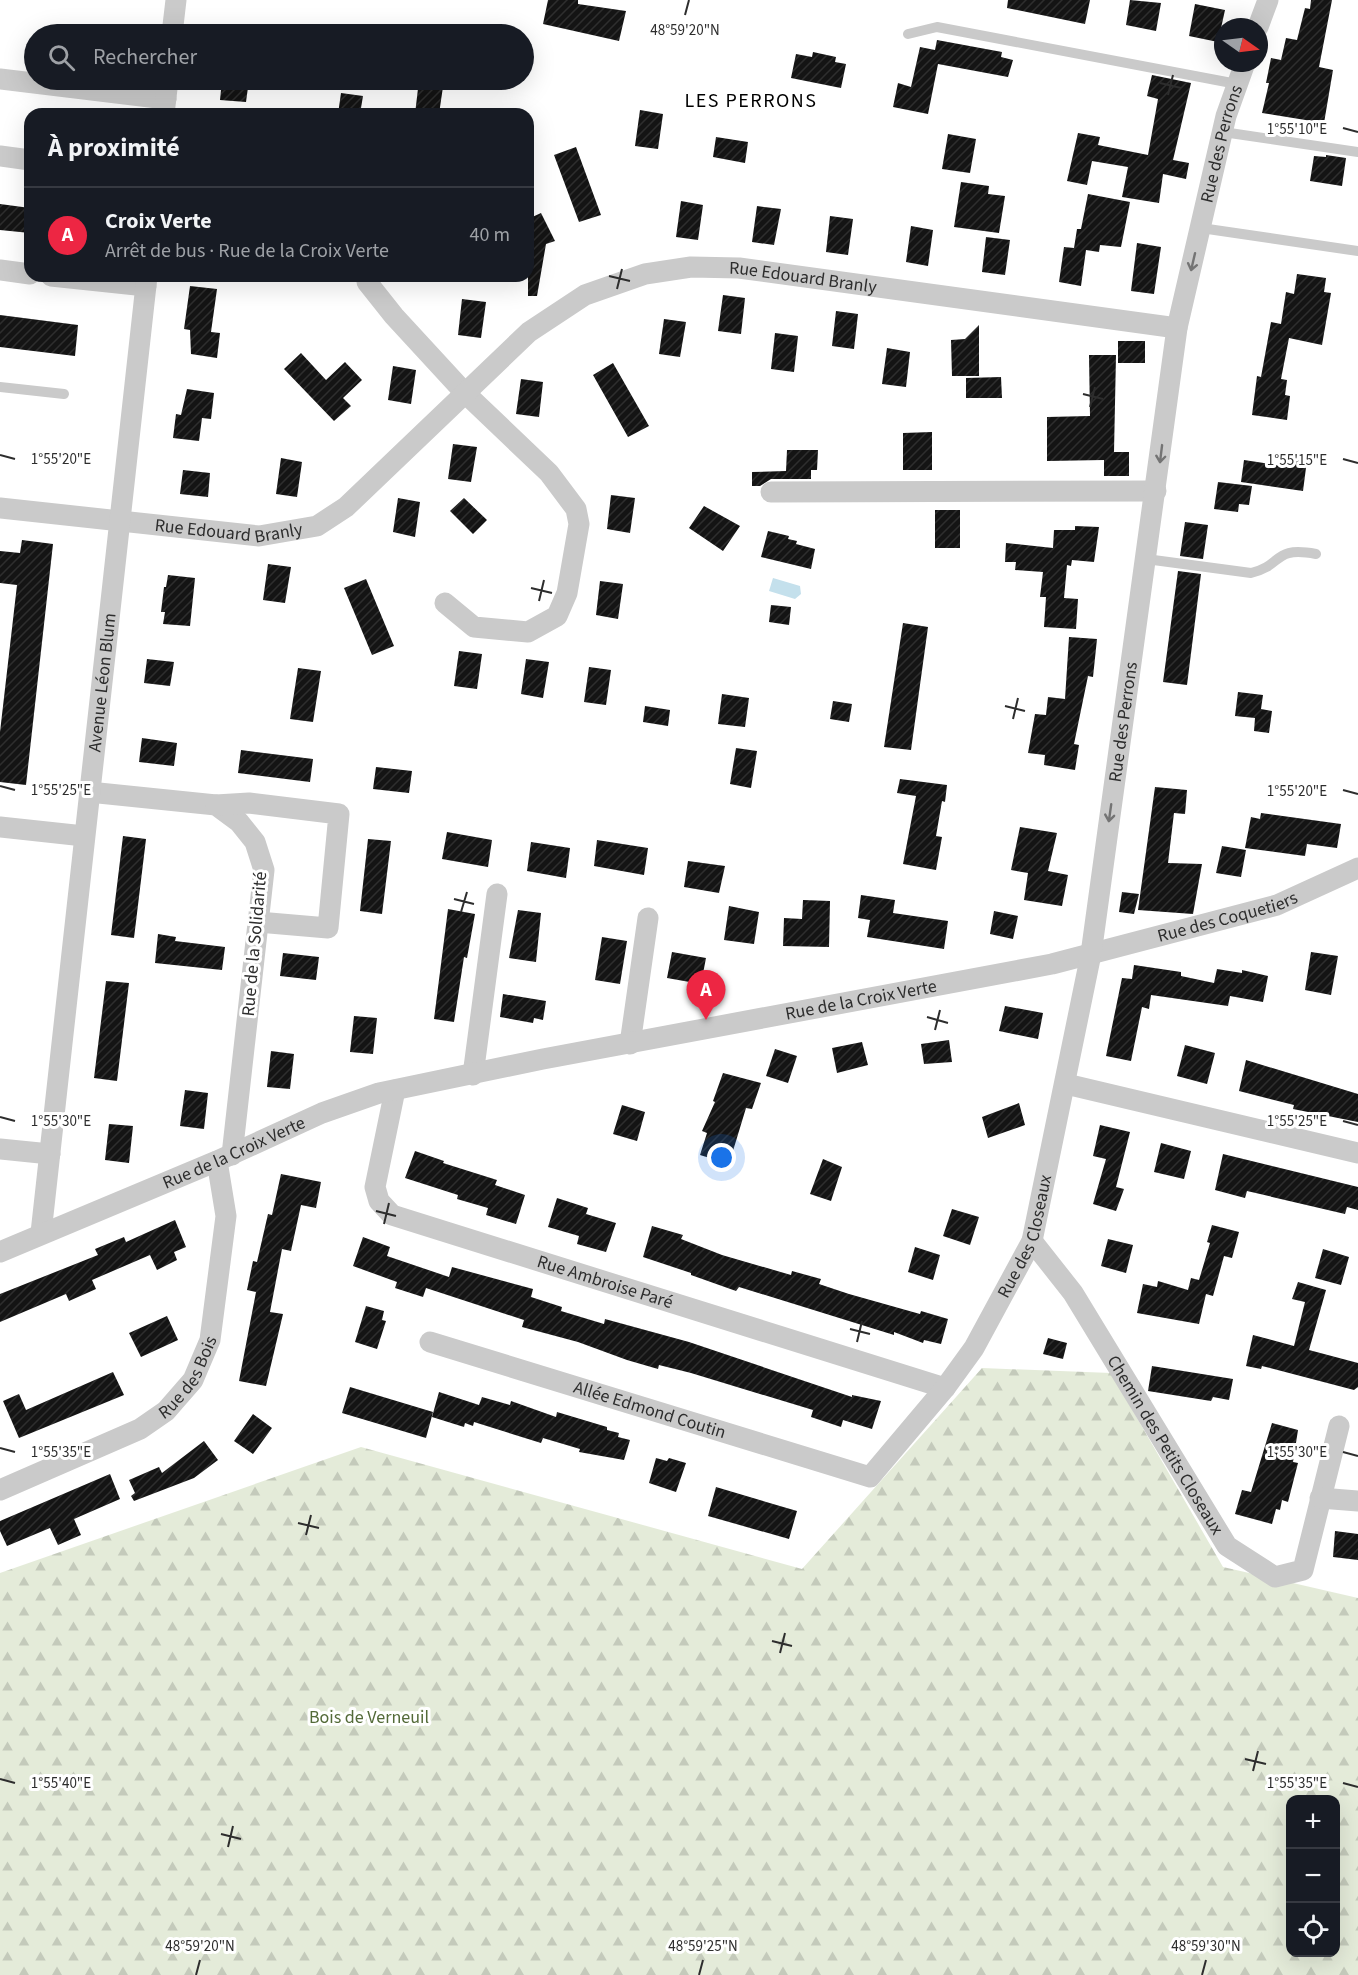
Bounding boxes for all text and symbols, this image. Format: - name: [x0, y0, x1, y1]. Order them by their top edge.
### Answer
- north arrow: [1214, 18, 1268, 72]
- text: 48°59'20"N: [650, 20, 720, 41]
- search box: [24, 24, 534, 90]
- icon: search: [45, 41, 78, 74]
- text: Rechercher: [93, 41, 197, 73]
- street label: Rue des Perrons: [1194, 82, 1249, 205]
- district label: LES PERRONS: [685, 87, 817, 115]
- text: 1°55'10"E: [1267, 119, 1327, 140]
- text: À proximité: [48, 129, 180, 166]
- text: Croix Verte: [105, 205, 212, 237]
- text: A: [62, 221, 73, 249]
- text: 40 m: [470, 221, 510, 249]
- text: Arrêt de bus · Rue de la Croix Verte: [105, 237, 389, 265]
- one-way arrow: [1186, 252, 1198, 271]
- street label: Rue Edouard Branly: [729, 256, 879, 300]
- one-way arrow: [1155, 443, 1166, 463]
- text: 1°55'20"E: [31, 449, 91, 470]
- text: 1°55'15"E: [1267, 450, 1327, 471]
- street label: Rue Edouard Branly: [153, 513, 305, 550]
- street label: Avenue Léon Blum: [82, 612, 123, 753]
- street label: Rue des Perrons: [1103, 660, 1144, 784]
- text: 1°55'25"E: [31, 780, 91, 801]
- text: 1°55'20"E: [1267, 781, 1327, 802]
- one-way arrow: [1105, 803, 1116, 823]
- street label: Rue de la Solidarité: [236, 871, 273, 1017]
- street label: Rue des Coquetiers: [1155, 885, 1302, 949]
- pin: A: [686, 970, 726, 1020]
- street label: Rue de la Croix Verte: [783, 974, 939, 1027]
- street label: Rue de la Croix Verte: [159, 1110, 309, 1195]
- text: 1°55'30"E: [31, 1111, 91, 1132]
- text: 1°55'25"E: [1267, 1111, 1327, 1132]
- your location: [707, 1143, 736, 1172]
- street label: Rue des Closeaux: [991, 1173, 1058, 1303]
- street label: Rue Ambroise Paré: [534, 1249, 676, 1315]
- street label: Rue des Bois: [154, 1332, 223, 1426]
- street label: Chemin des Petits Closeaux: [1101, 1351, 1229, 1540]
- street label: Allée Edmond Coutin: [570, 1375, 729, 1445]
- text: 1°55'35"E: [31, 1442, 91, 1463]
- text: 1°55'30"E: [1267, 1442, 1327, 1463]
- park label: Bois de Verneuil: [309, 1705, 429, 1730]
- text: 1°55'40"E: [31, 1773, 91, 1794]
- text: 1°55'35"E: [1267, 1773, 1327, 1794]
- map controls: [1286, 1795, 1340, 1957]
- button: +: [1286, 1795, 1340, 1849]
- button: −: [1286, 1849, 1340, 1903]
- button: locate: [1286, 1903, 1340, 1957]
- text: 48°59'20"N: [165, 1936, 235, 1957]
- text: 48°59'25"N: [668, 1936, 738, 1957]
- text: 48°59'30"N: [1171, 1936, 1241, 1957]

